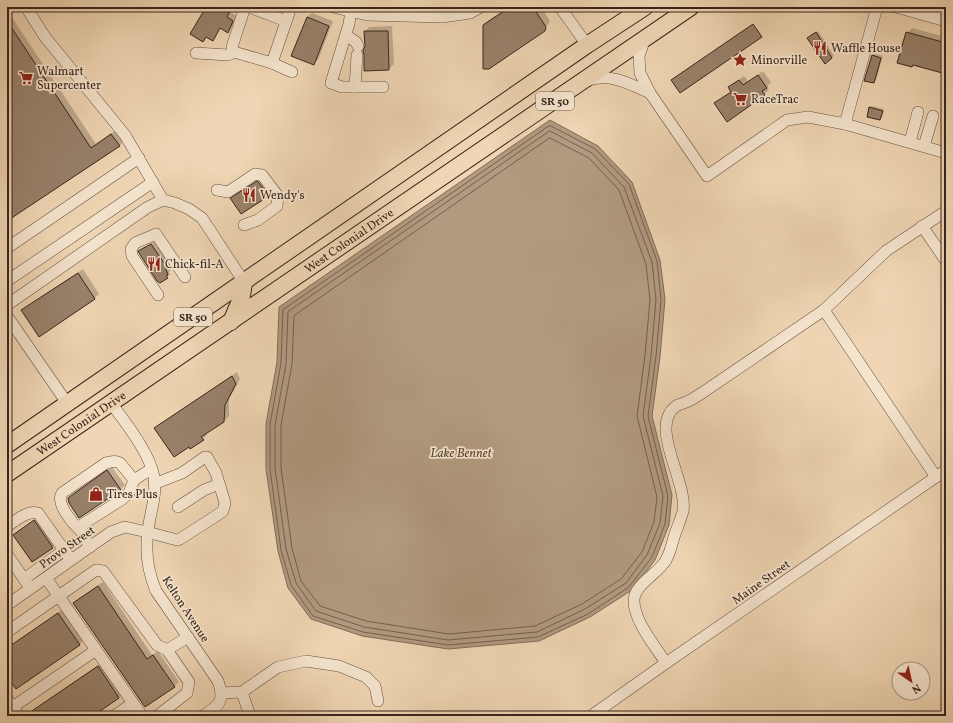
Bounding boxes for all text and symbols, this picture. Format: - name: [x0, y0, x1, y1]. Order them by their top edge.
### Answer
- restaurant icon: Waffle House: [812, 40, 828, 56]
- place label: Waffle House: [831, 41, 901, 57]
- place icon: Minorville: [732, 52, 748, 68]
- place label: Minorville: [751, 53, 807, 69]
- place label: Walmart Supercenter: [37, 64, 101, 94]
- supermarket icon: Walmart Supercenter: [18, 70, 34, 86]
- supermarket icon: RaceTrac: [732, 91, 748, 107]
- road number: SR 50: [536, 92, 574, 110]
- place label: RaceTrac: [751, 92, 799, 108]
- restaurant icon: Wendy's: [241, 187, 257, 203]
- place label: Wendy's: [260, 188, 305, 204]
- street label: West Colonial Drive: [302, 205, 397, 278]
- restaurant icon: Chick-fil-A: [146, 256, 162, 272]
- place label: Chick-fil-A: [165, 257, 224, 273]
- road number: SR 50: [174, 308, 212, 326]
- street label: West Colonial Drive: [34, 388, 130, 460]
- water label: Lake Bennet: [430, 445, 492, 463]
- shop icon: Tires Plus: [88, 486, 104, 502]
- place label: Tires Plus: [107, 487, 158, 503]
- street label: Provo Street: [36, 523, 99, 573]
- street label: Maine Street: [729, 557, 794, 609]
- street label: Kelton Avenue: [158, 573, 213, 646]
- north arrow: [891, 661, 931, 701]
- text: N: [908, 680, 923, 697]

